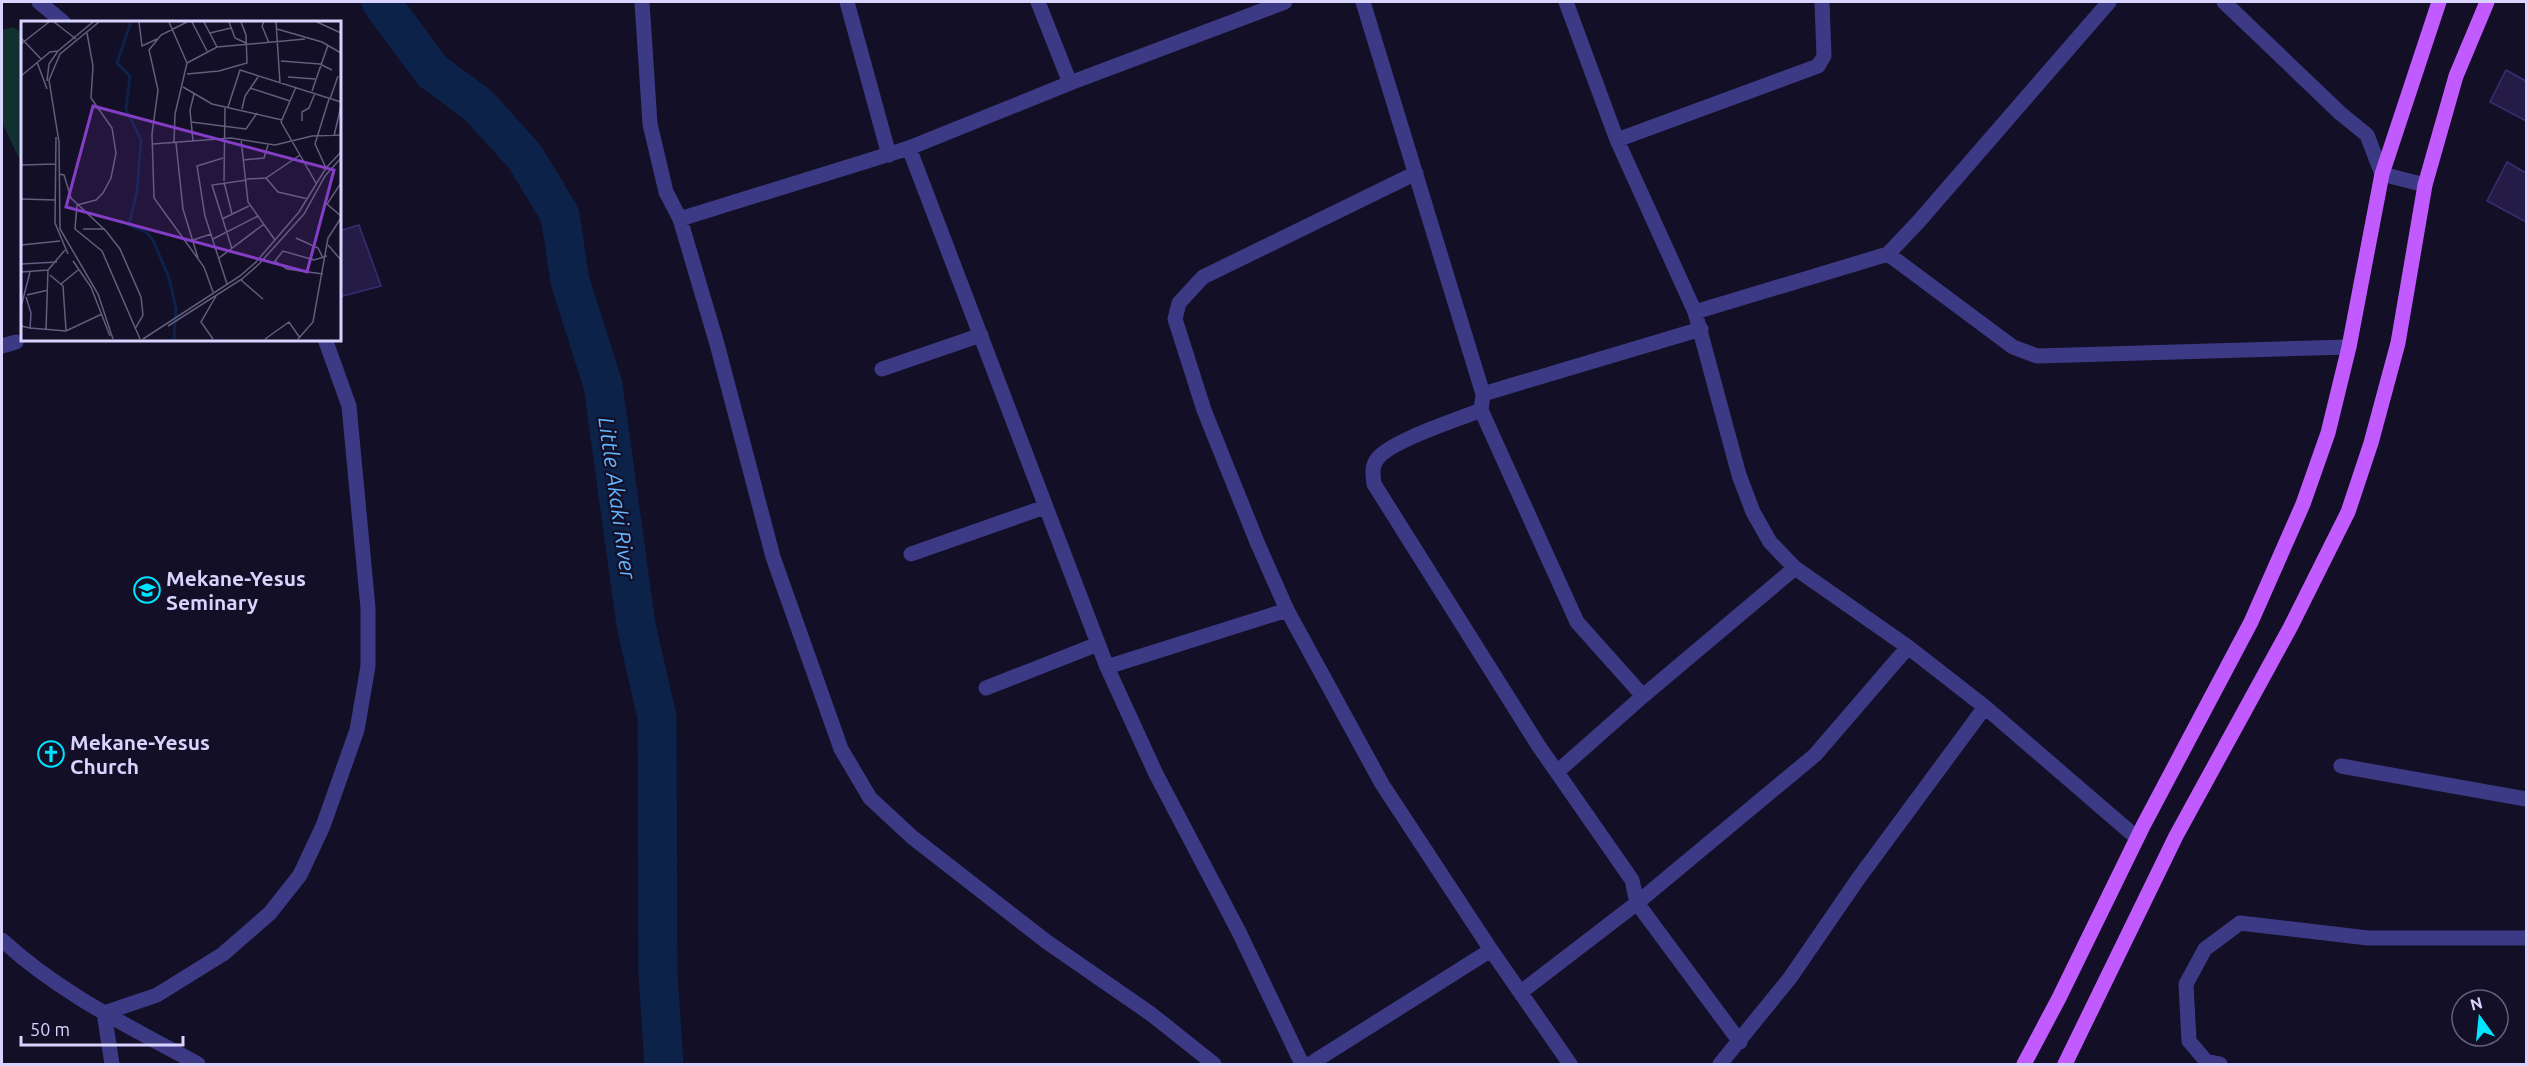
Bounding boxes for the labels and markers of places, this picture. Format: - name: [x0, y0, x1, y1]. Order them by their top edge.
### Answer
- place label: Mekane-Yesus Seminary: [166, 566, 306, 614]
- school or university icon: Mekane-Yesus Seminary: [132, 575, 162, 605]
- place label: Mekane-Yesus Church: [70, 730, 210, 778]
- church icon: Mekane-Yesus Church: [36, 739, 66, 769]

